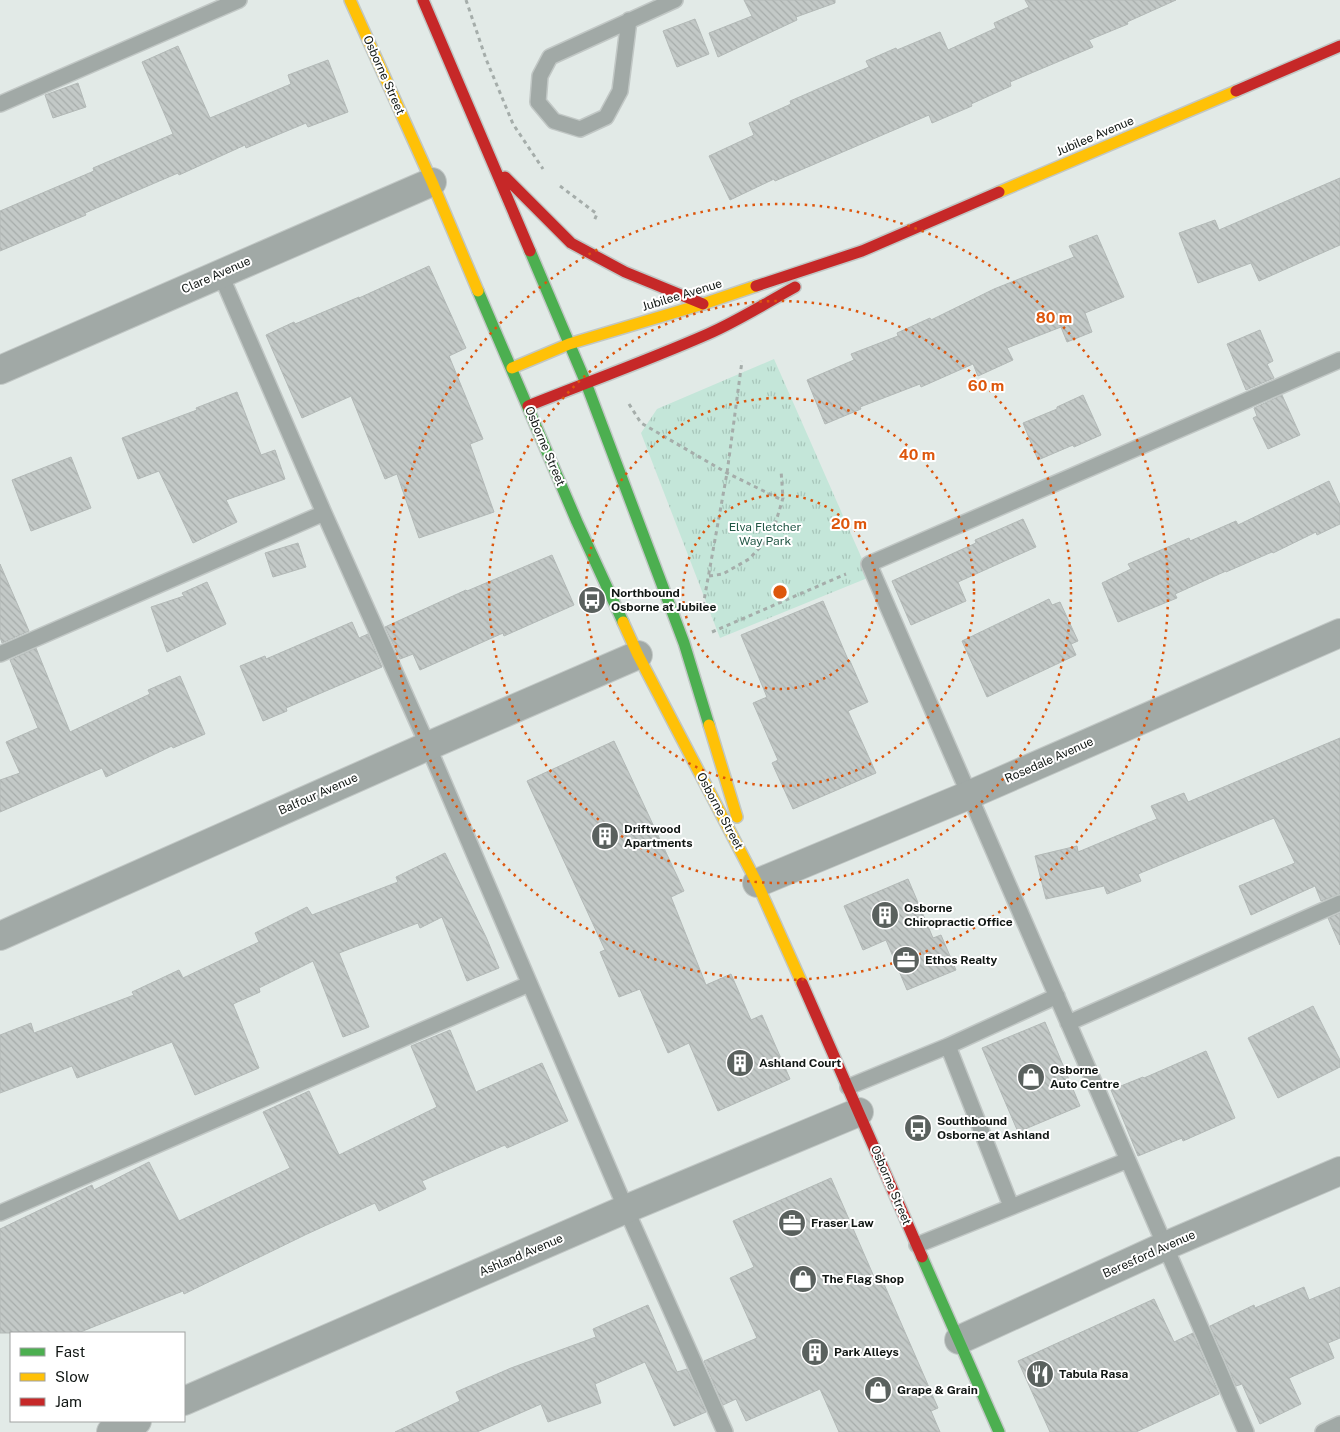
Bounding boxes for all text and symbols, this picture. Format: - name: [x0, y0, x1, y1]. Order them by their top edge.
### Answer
- street label: Osborne Street: [360, 33, 408, 117]
- street label: Jubilee Avenue: [1054, 113, 1136, 159]
- street label: Clare Avenue: [179, 253, 253, 296]
- street label: Jubilee Avenue: [640, 276, 724, 314]
- text: 80 m: [1036, 309, 1072, 326]
- text: 60 m: [968, 377, 1004, 394]
- street label: Osborne Street: [522, 404, 568, 488]
- text: 40 m: [899, 446, 935, 463]
- text: 20 m: [831, 515, 867, 532]
- park label: Elva Fletcher Way Park: [729, 520, 802, 548]
- centre of rings: [771, 583, 789, 601]
- bus stop icon: Northbound Osborne at Jubilee: [577, 585, 607, 615]
- place label: Northbound Osborne at Jubilee: [611, 586, 717, 614]
- street label: Rosedale Avenue: [1003, 734, 1096, 786]
- street label: Balfour Avenue: [276, 770, 360, 818]
- street label: Osborne Street: [694, 770, 746, 852]
- building icon: Driftwood Apartments: [590, 821, 620, 851]
- place label: Driftwood Apartments: [624, 822, 693, 850]
- building icon: Osborne Chiropractic Office: [870, 900, 900, 930]
- place label: Osborne Chiropractic Office: [904, 901, 1013, 929]
- office icon: Ethos Realty: [891, 945, 921, 975]
- place label: Ethos Realty: [925, 953, 998, 967]
- building icon: Ashland Court: [725, 1048, 755, 1078]
- place label: Ashland Court: [759, 1056, 841, 1070]
- shop icon: Osborne Auto Centre: [1016, 1062, 1046, 1092]
- place label: Osborne Auto Centre: [1050, 1063, 1119, 1091]
- bus stop icon: Southbound Osborne at Ashland: [903, 1113, 933, 1143]
- place label: Southbound Osborne at Ashland: [937, 1114, 1050, 1142]
- street label: Osborne Street: [868, 1143, 914, 1227]
- office icon: Fraser Law: [777, 1208, 807, 1238]
- place label: Fraser Law: [811, 1216, 874, 1230]
- street label: Beresford Avenue: [1101, 1227, 1198, 1281]
- street label: Ashland Avenue: [477, 1231, 565, 1279]
- shop icon: The Flag Shop: [788, 1264, 818, 1294]
- place label: The Flag Shop: [822, 1272, 904, 1286]
- legend: [10, 1332, 185, 1422]
- building icon: Park Alleys: [800, 1337, 830, 1367]
- text: Fast: [55, 1343, 85, 1360]
- place label: Park Alleys: [834, 1345, 899, 1359]
- restaurant icon: Tabula Rasa: [1025, 1359, 1055, 1389]
- place label: Tabula Rasa: [1059, 1367, 1129, 1381]
- text: Slow: [55, 1368, 90, 1385]
- shop icon: Grape & Grain: [863, 1375, 893, 1405]
- place label: Grape & Grain: [897, 1383, 978, 1397]
- text: Jam: [55, 1393, 82, 1410]

